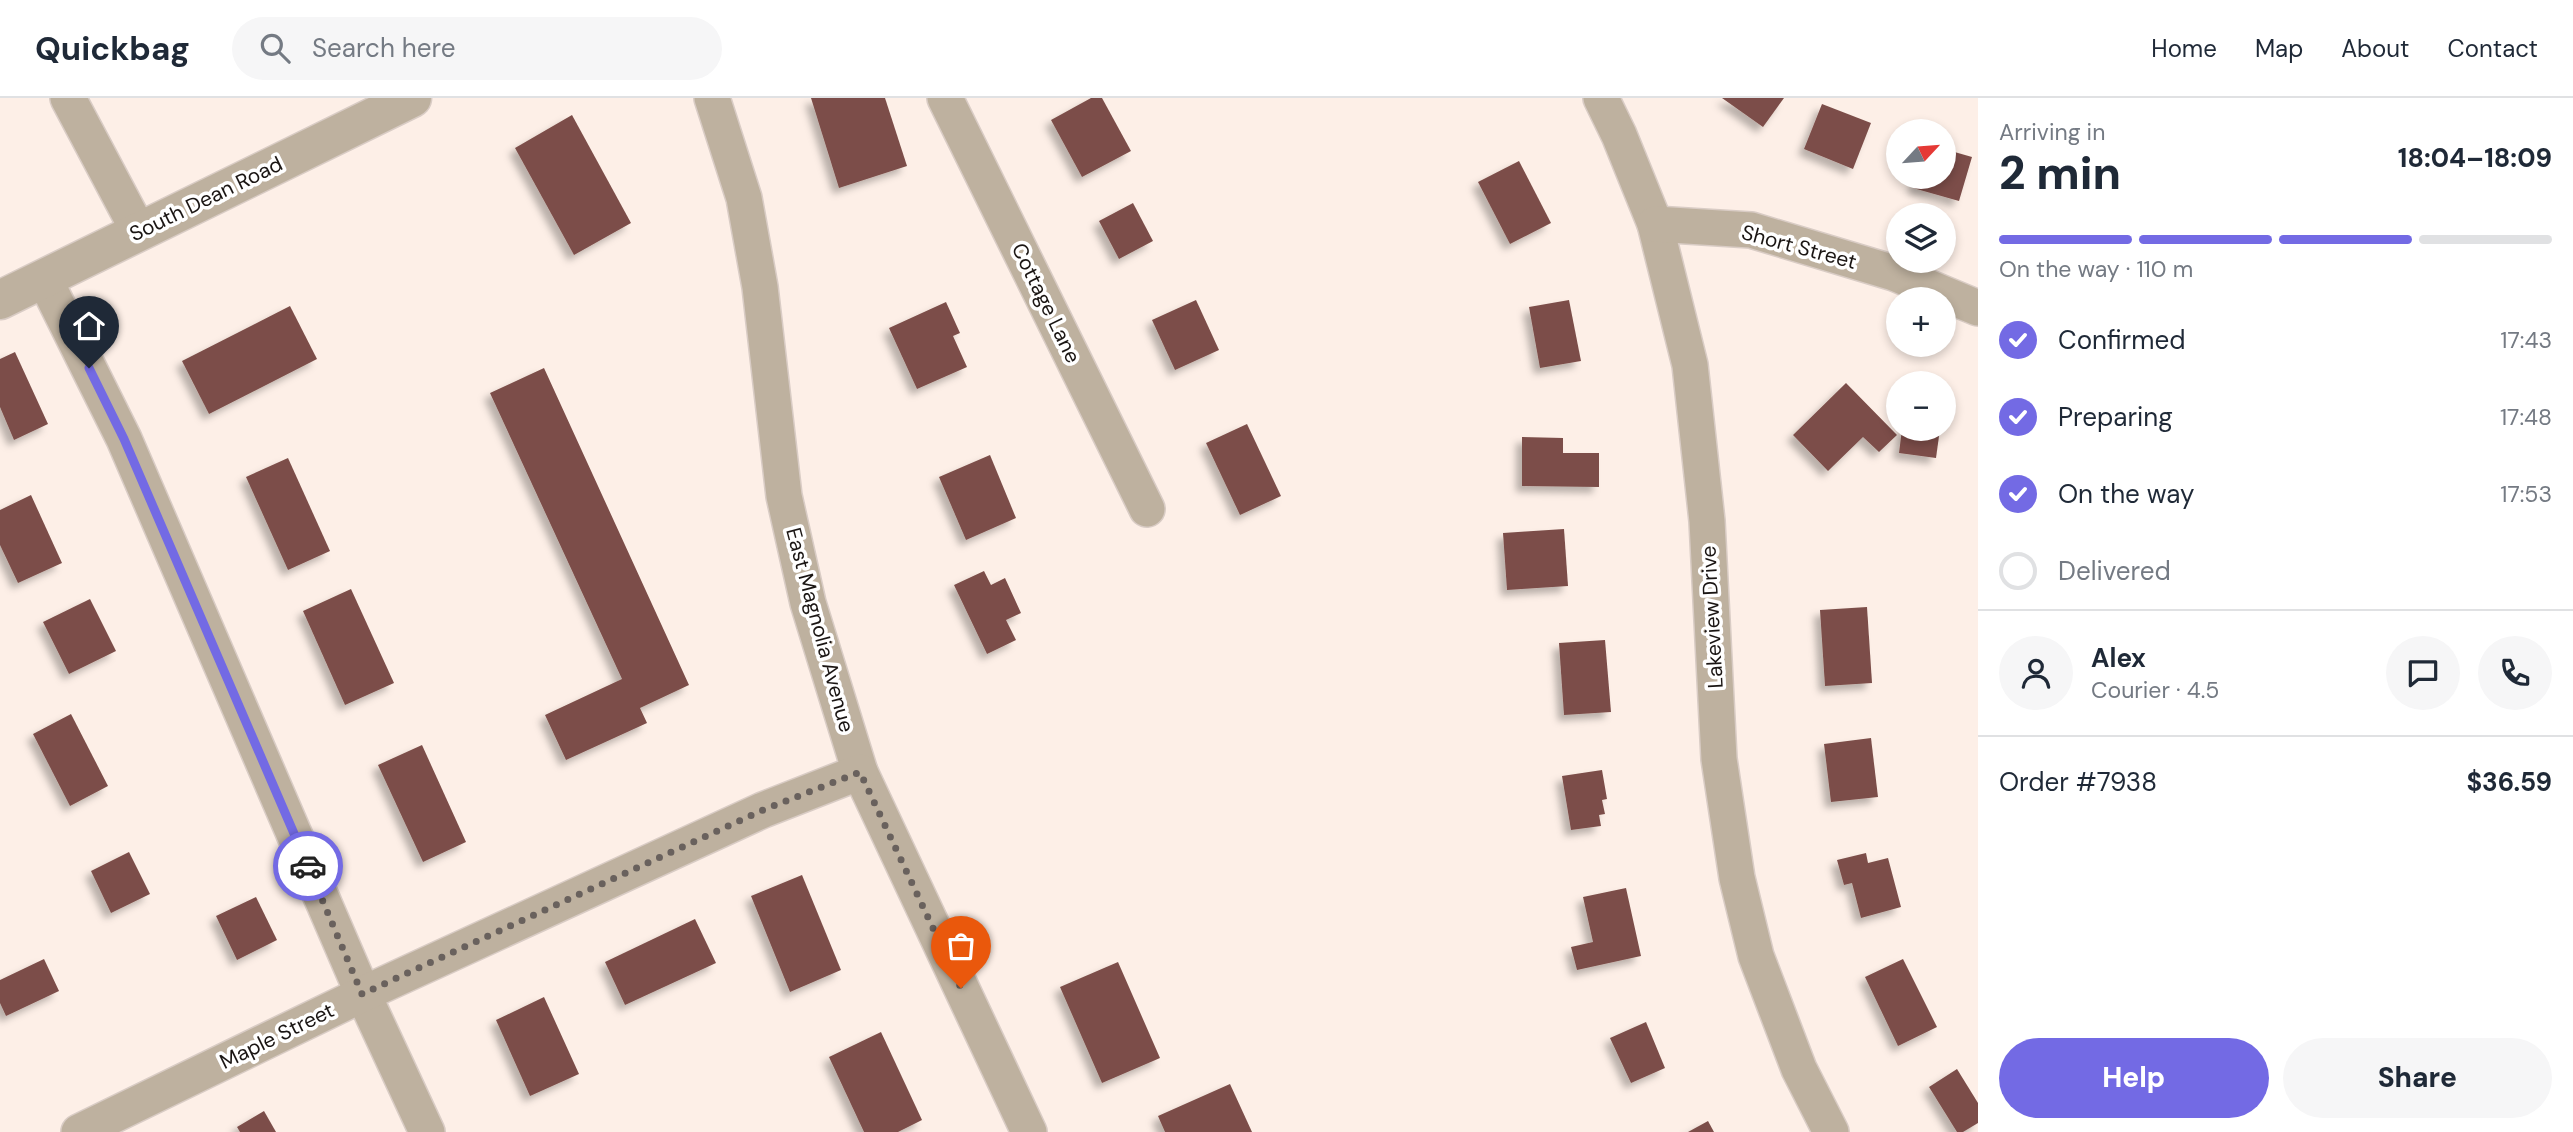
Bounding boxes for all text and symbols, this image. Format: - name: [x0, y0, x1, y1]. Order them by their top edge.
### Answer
- search box: [232, 17, 722, 80]
- text: Quickbag: [35, 27, 190, 70]
- icon: search: [256, 29, 294, 67]
- text: Search here: [312, 31, 455, 65]
- text: Home: [2151, 33, 2217, 64]
- text: Map: [2255, 33, 2303, 64]
- text: About: [2341, 33, 2410, 64]
- text: Contact: [2448, 33, 2538, 64]
- text: Arriving in: [1999, 117, 2105, 147]
- north arrow: [1886, 119, 1956, 189]
- map controls: [1886, 119, 1956, 441]
- text: 18:04–18:09: [2398, 141, 2552, 175]
- text: 2 min: [1999, 143, 2121, 203]
- street label: South Dean Road: [125, 150, 287, 248]
- button: layers: [1886, 203, 1956, 273]
- street label: Short Street: [1738, 218, 1860, 276]
- street label: Cottage Lane: [1005, 238, 1087, 368]
- text: On the way · 110 m: [1999, 254, 2193, 284]
- button: +: [1886, 287, 1956, 357]
- pin: [59, 296, 119, 368]
- icon: home: [70, 307, 108, 345]
- icon: check: [1999, 321, 2037, 359]
- text: Confirmed: [2058, 323, 2185, 357]
- text: 17:43: [2500, 325, 2552, 355]
- button: −: [1886, 371, 1956, 441]
- icon: check: [1999, 398, 2037, 436]
- text: Preparing: [2058, 400, 2173, 434]
- text: 17:48: [2500, 402, 2552, 432]
- icon: check: [1999, 475, 2037, 513]
- text: On the way: [2058, 477, 2194, 511]
- text: 17:53: [2500, 479, 2552, 509]
- street label: East Magnolia Avenue: [779, 525, 861, 735]
- street label: Lakeview Drive: [1694, 545, 1730, 689]
- text: Delivered: [2058, 554, 2171, 588]
- button: person: [1999, 636, 2073, 710]
- button: chat: [2386, 636, 2460, 710]
- button: phone: [2478, 636, 2552, 710]
- text: Alex: [2091, 641, 2146, 675]
- text: Courier · 4.5: [2091, 675, 2219, 705]
- text: Order #7938: [1999, 765, 2157, 799]
- text: $36.59: [2466, 765, 2552, 799]
- courier: [273, 831, 343, 901]
- icon: car: [289, 847, 327, 885]
- pin: [931, 916, 991, 988]
- icon: bag: [942, 927, 980, 965]
- street label: Maple Street: [215, 996, 339, 1076]
- button: Help: [1999, 1038, 2269, 1118]
- button: Share: [2283, 1038, 2552, 1118]

